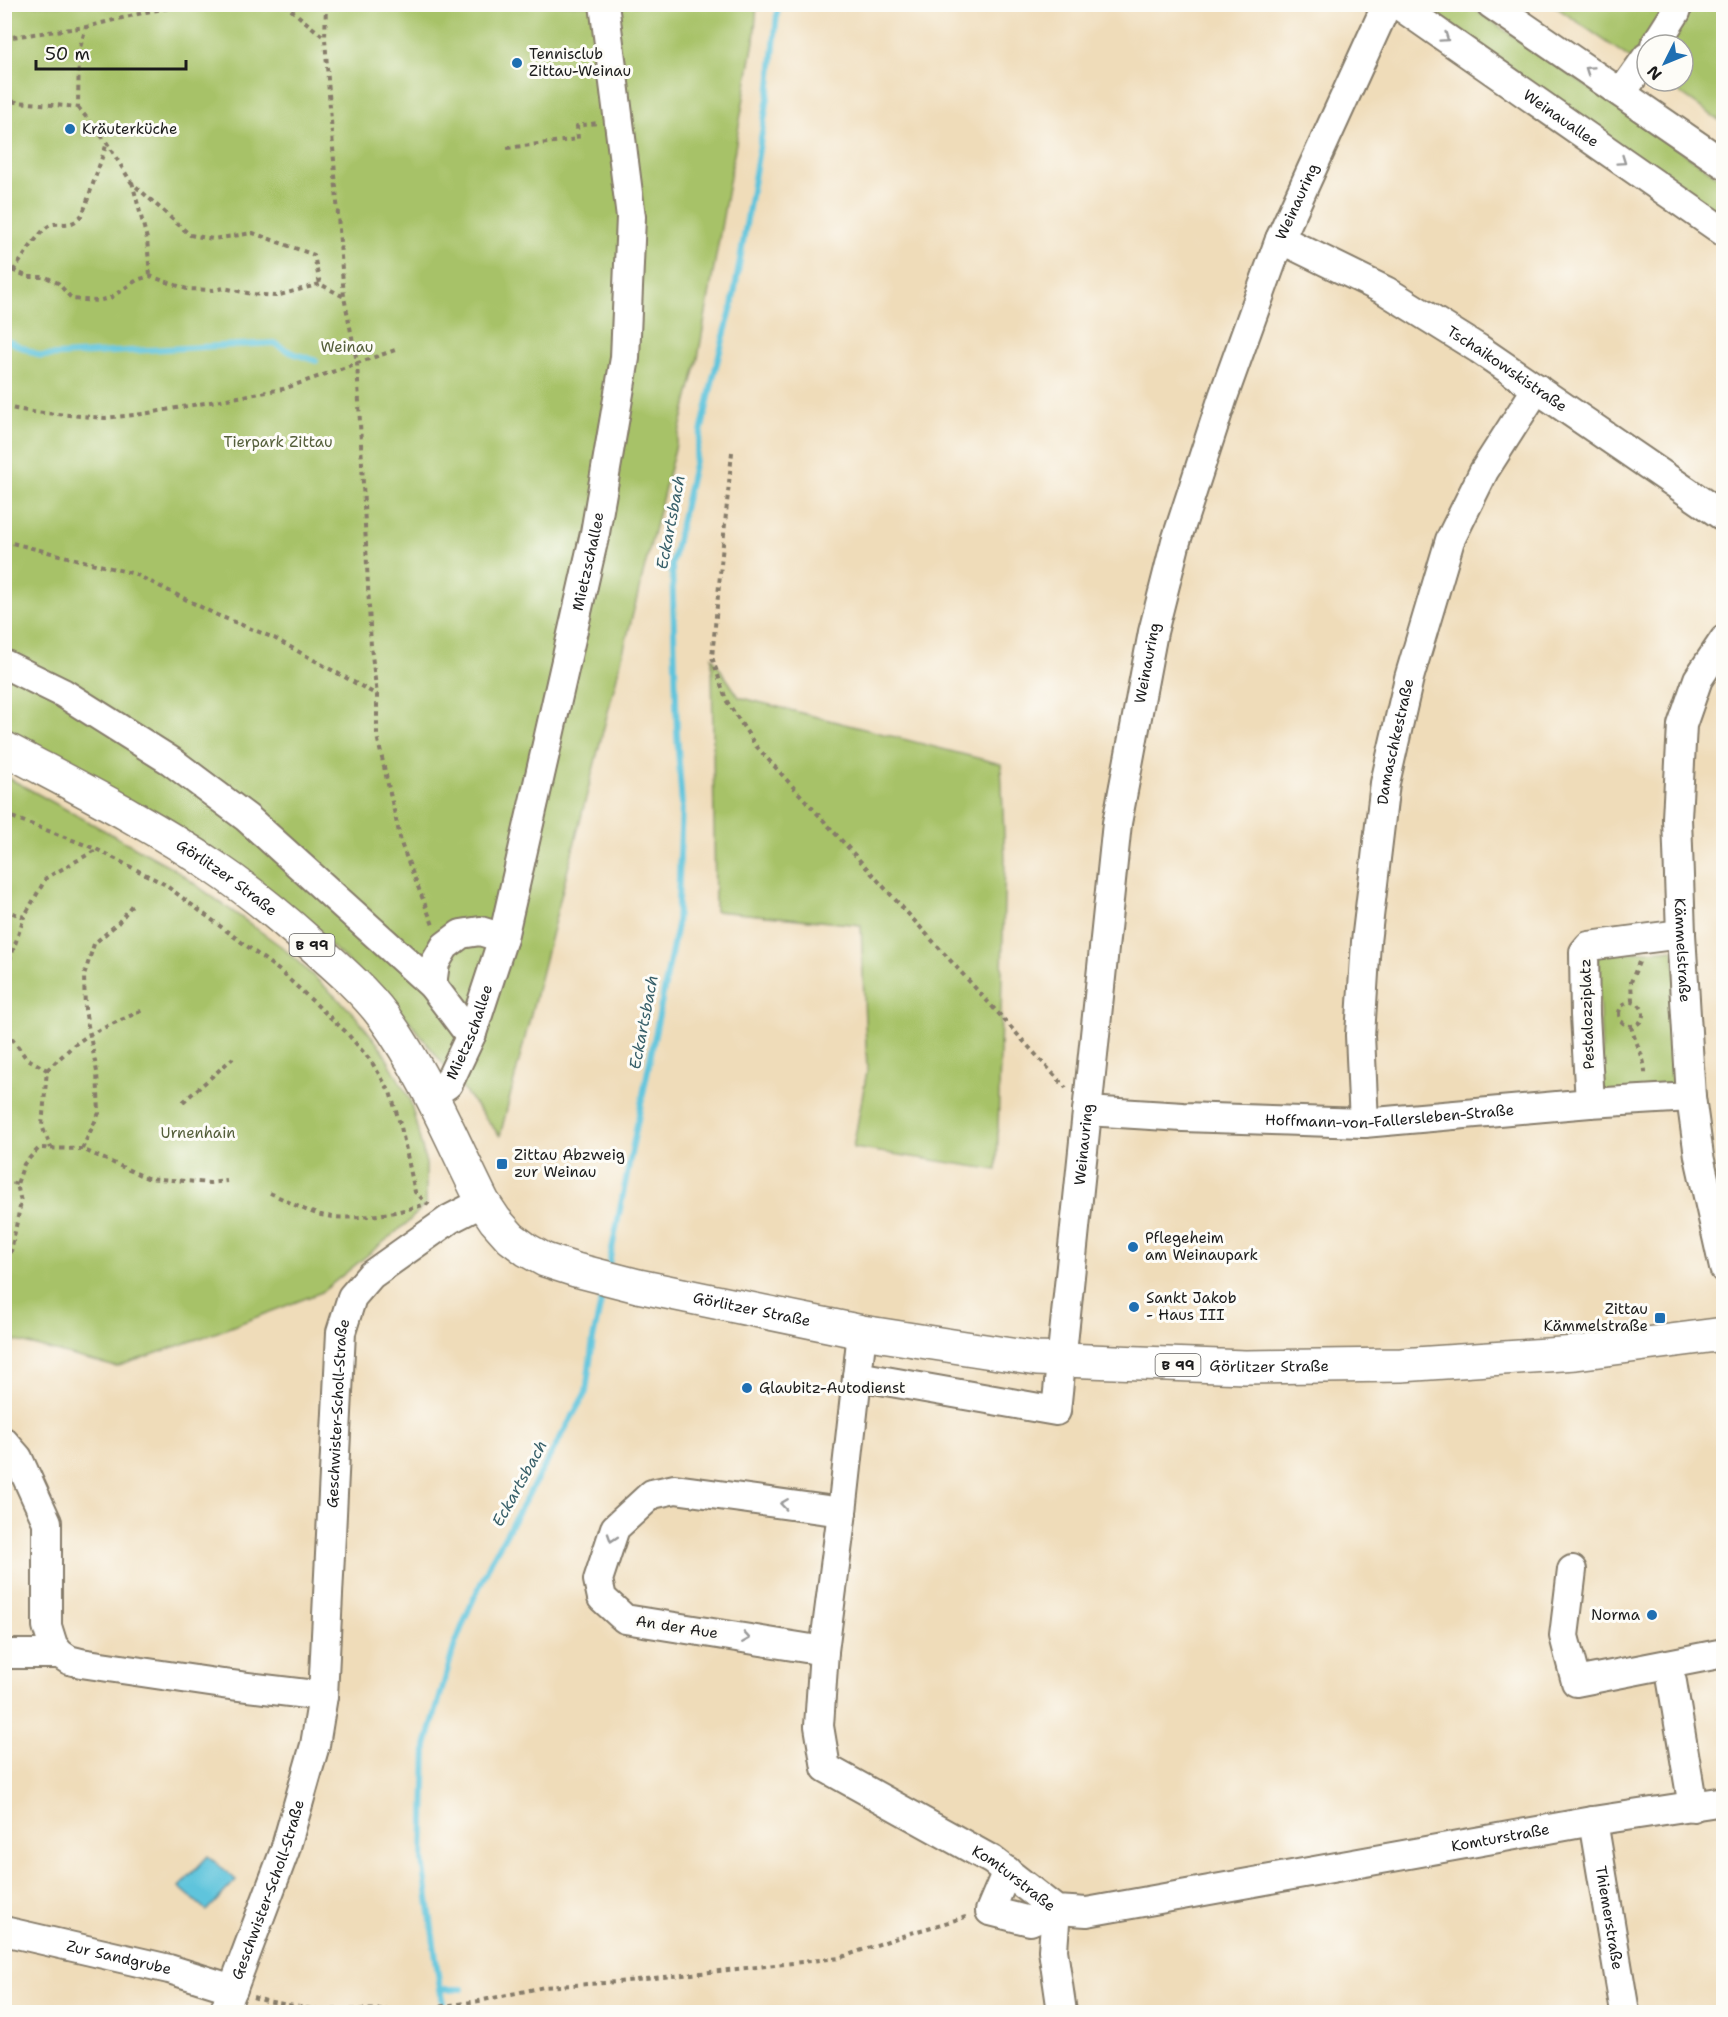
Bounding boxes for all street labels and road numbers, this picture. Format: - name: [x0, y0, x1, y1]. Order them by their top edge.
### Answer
- street label: Weinauallee: [1519, 85, 1603, 152]
- street label: Weinauring: [1271, 160, 1323, 243]
- street label: Tschaikowskistraße: [1443, 321, 1571, 416]
- street label: Mietzschallee: [568, 511, 608, 613]
- street label: Weinauring: [1130, 620, 1165, 705]
- street label: Damaschkestraße: [1372, 677, 1419, 806]
- street label: Görlitzer Straße: [172, 835, 281, 921]
- street label: Kämmelstraße: [1670, 898, 1695, 1003]
- road number: B 99: [290, 934, 334, 956]
- street label: Pestalozziplatz: [1575, 958, 1599, 1070]
- street label: Mietzschallee: [442, 982, 497, 1083]
- street label: Hoffmann-von-Fallersleben-Straße: [1265, 1100, 1515, 1133]
- street label: Weinauring: [1069, 1103, 1098, 1186]
- street label: Görlitzer Straße: [691, 1288, 812, 1331]
- street label: Geschwister-Scholl-Straße: [322, 1316, 355, 1508]
- road number: B 99: [1156, 1354, 1200, 1376]
- street label: Görlitzer Straße: [1209, 1356, 1329, 1377]
- street label: An der Aue: [635, 1611, 719, 1643]
- street label: Geschwister-Scholl-Straße: [227, 1798, 309, 1983]
- street label: Komturstraße: [1450, 1819, 1551, 1856]
- street label: Komturstraße: [968, 1841, 1060, 1916]
- street label: Thiemerstraße: [1591, 1864, 1628, 1971]
- street label: Zur Sandgrube: [65, 1936, 173, 1979]

